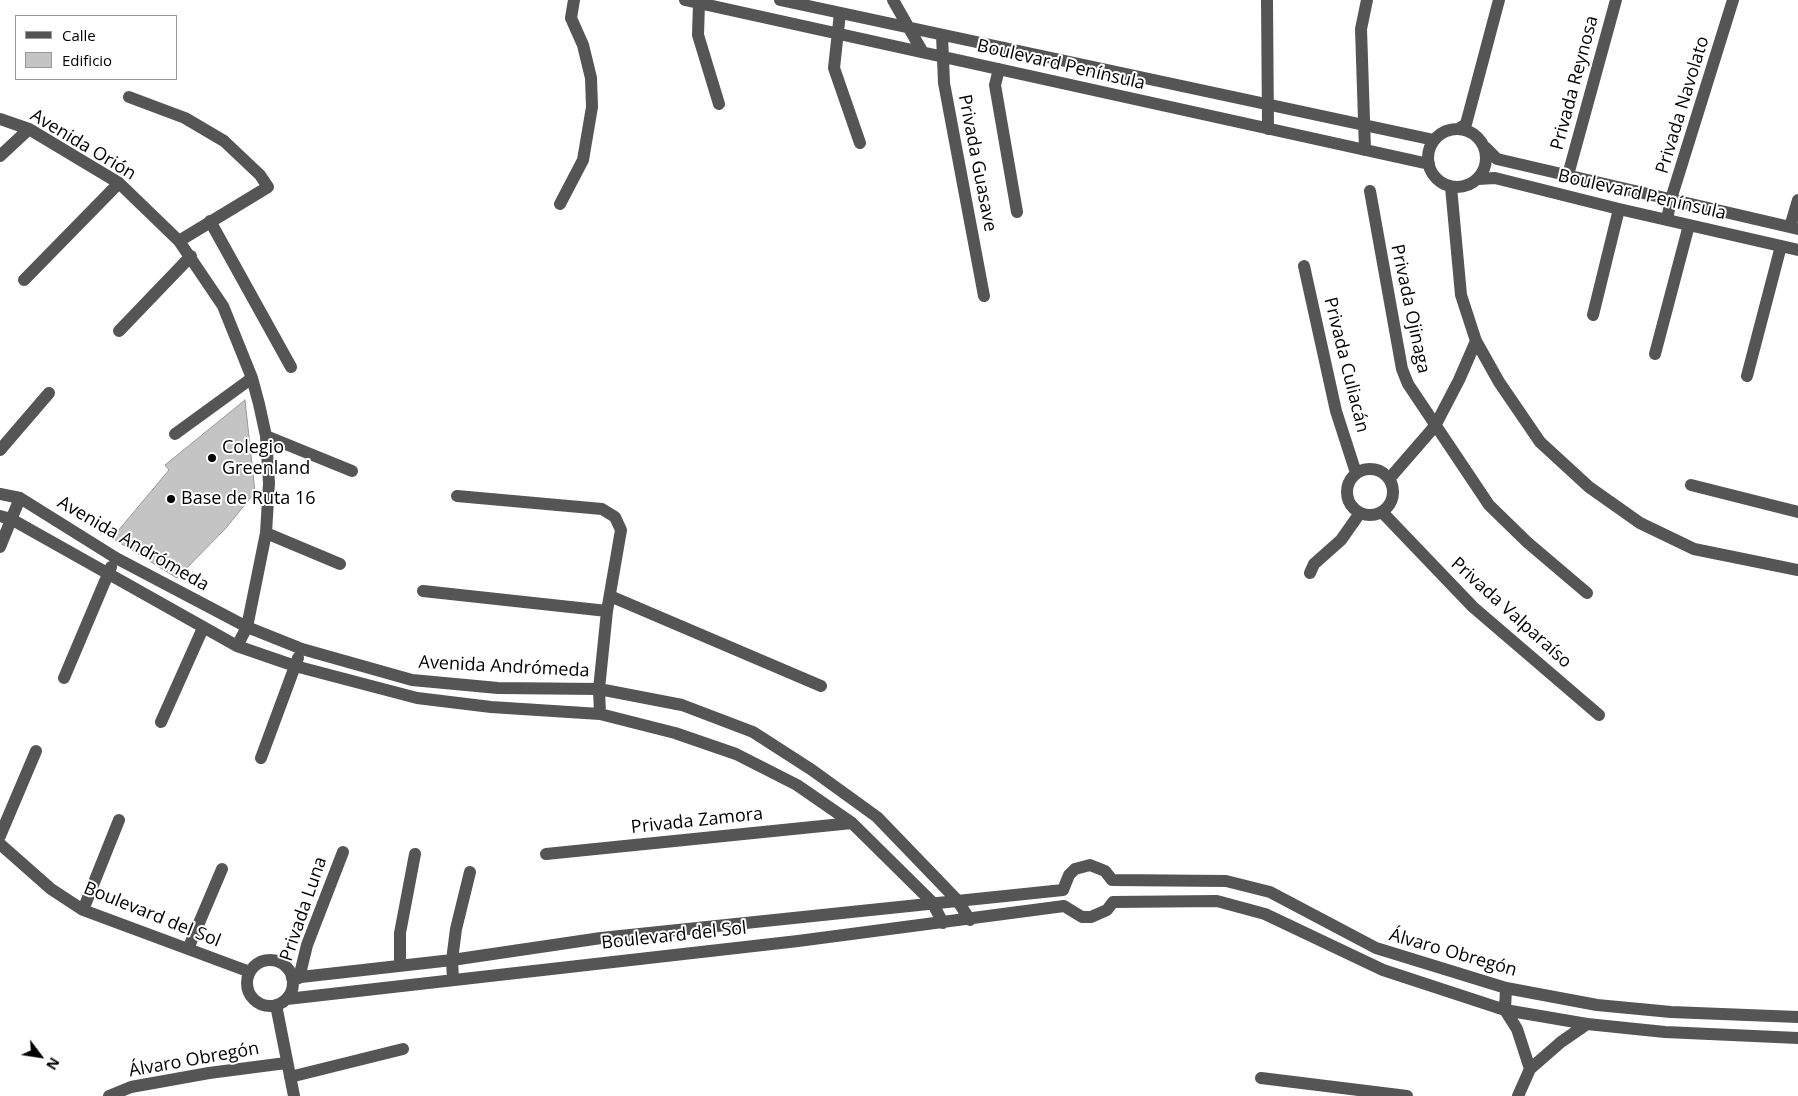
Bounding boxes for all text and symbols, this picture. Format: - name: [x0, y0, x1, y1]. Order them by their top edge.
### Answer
- street label: Privada Reynosa: [1547, 14, 1603, 152]
- legend: [15, 15, 178, 80]
- text: Calle: [62, 25, 96, 45]
- street label: Privada Navolato: [1652, 34, 1714, 176]
- street label: Boulevard Península: [975, 35, 1147, 95]
- text: Edificio: [62, 50, 112, 70]
- street label: Privada Guasave: [953, 93, 1001, 233]
- street label: Avenida Orión: [26, 105, 140, 185]
- street label: Boulevard Península: [1556, 165, 1728, 225]
- street label: Privada Ojinaga: [1386, 243, 1434, 375]
- street label: Privada Culiacán: [1319, 295, 1373, 435]
- place label: Colegio Greenland: [222, 437, 310, 479]
- marker: Colegio Greenland: [206, 452, 218, 464]
- place label: Base de Ruta 16: [181, 488, 316, 510]
- street label: Avenida Andrómeda: [53, 492, 213, 596]
- marker: Base de Ruta 16: [165, 493, 177, 505]
- street label: Privada Valparaíso: [1446, 553, 1576, 673]
- street label: Avenida Andrómeda: [418, 652, 590, 682]
- street label: Privada Zamora: [630, 803, 764, 839]
- street label: Privada Luna: [276, 854, 332, 964]
- street label: Boulevard del Sol: [80, 878, 224, 952]
- street label: Boulevard del Sol: [600, 918, 748, 954]
- street label: Álvaro Obregón: [1387, 924, 1519, 982]
- north arrow: [15, 1031, 65, 1081]
- street label: Álvaro Obregón: [127, 1038, 261, 1082]
- text: N: [42, 1054, 64, 1074]

